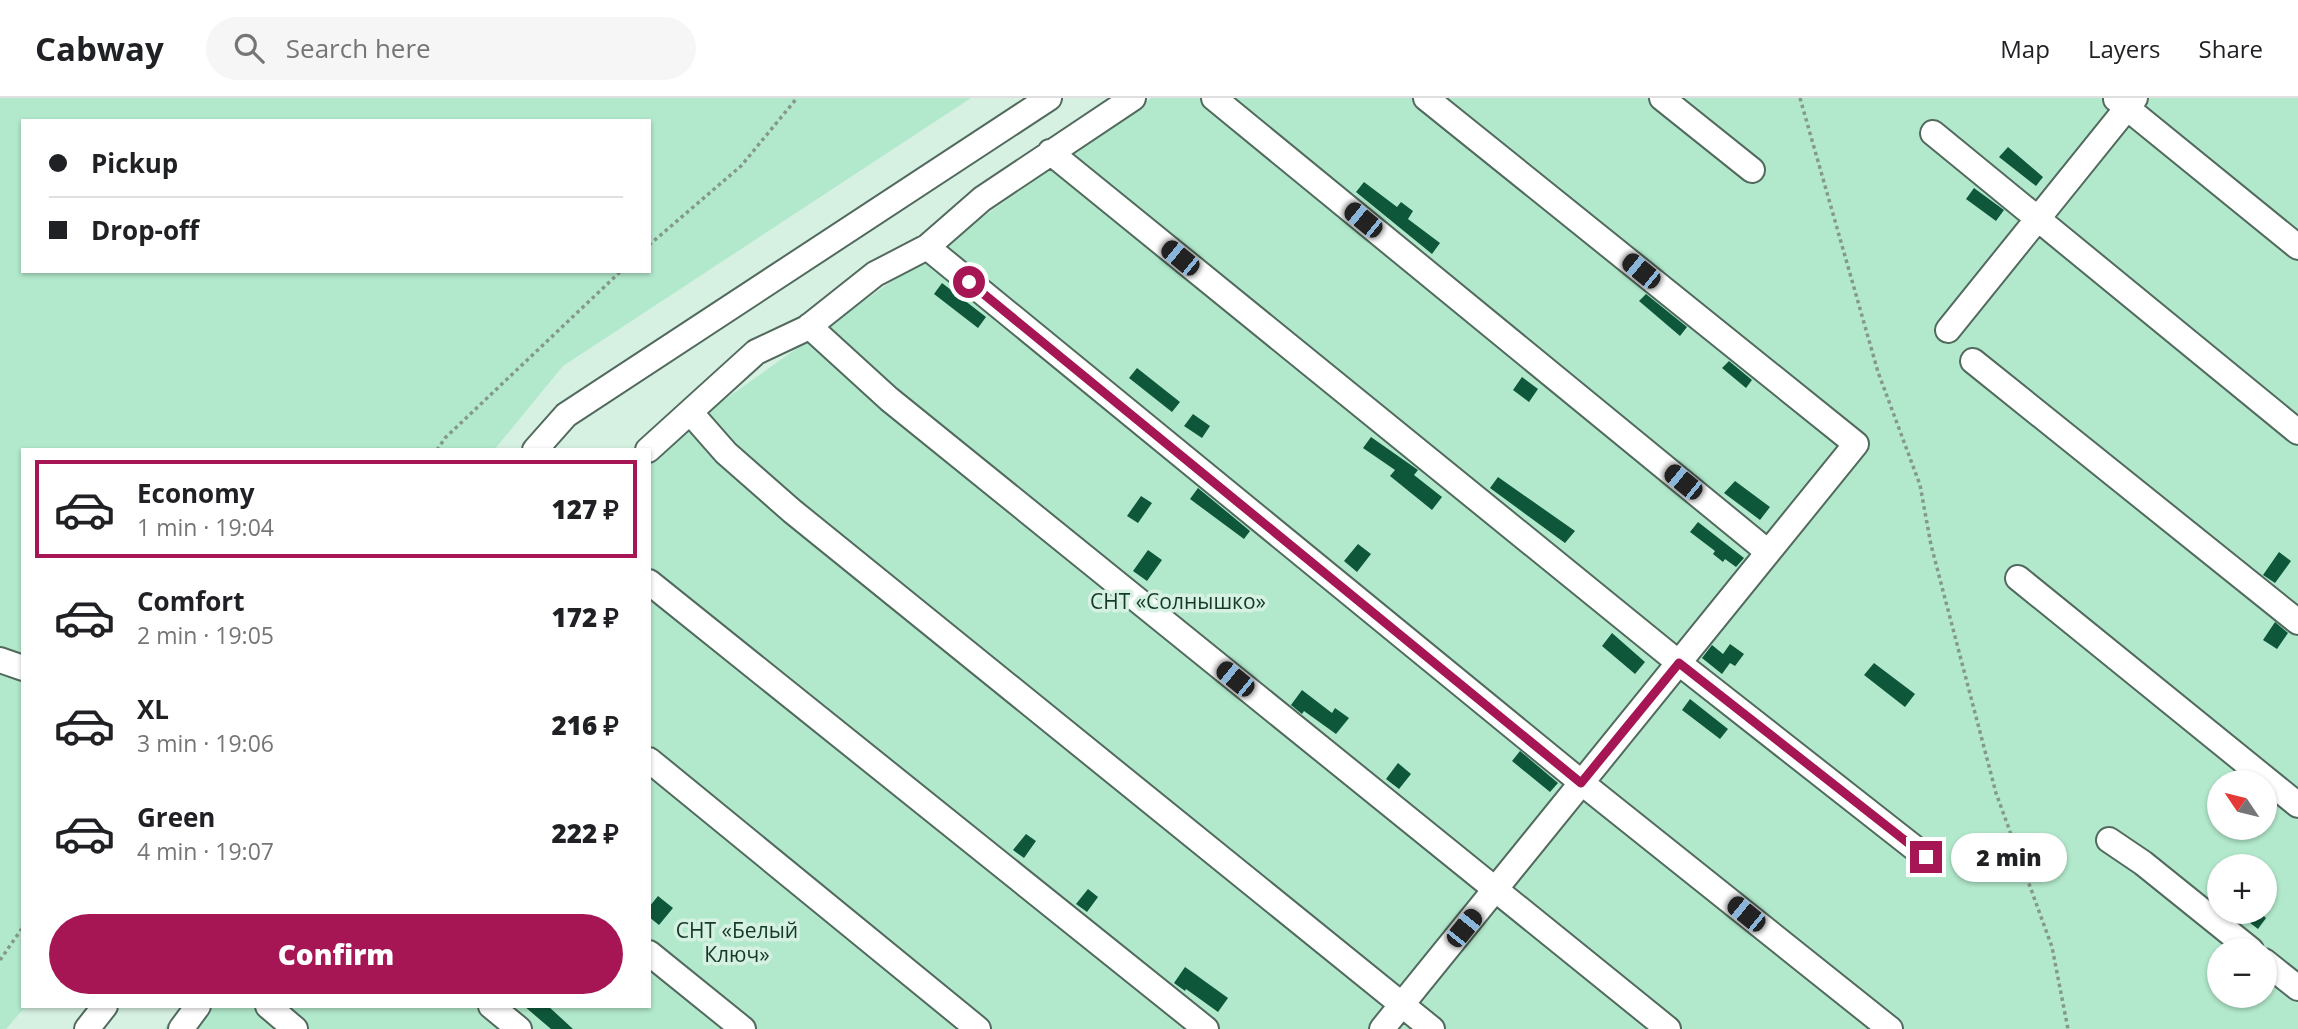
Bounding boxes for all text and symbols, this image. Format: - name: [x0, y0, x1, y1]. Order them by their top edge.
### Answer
- search box: [206, 17, 696, 80]
- text: Cabway: [35, 26, 164, 71]
- icon: search: [230, 29, 268, 67]
- text: Search here: [286, 30, 431, 66]
- text: Map: [2000, 32, 2050, 65]
- text: Layers: [2088, 32, 2161, 65]
- text: Share: [2199, 32, 2263, 65]
- text: Pickup: [91, 145, 178, 181]
- car: [1341, 199, 1386, 241]
- text: Drop-off: [91, 212, 199, 248]
- car: [1158, 237, 1203, 279]
- car: [1619, 250, 1664, 292]
- route start: [953, 266, 985, 298]
- car: [1661, 461, 1706, 503]
- text: Economy: [137, 475, 255, 511]
- icon: car: [53, 478, 116, 541]
- text: 127 ₽: [551, 491, 619, 527]
- text: 1 min · 19:04: [137, 511, 274, 543]
- text: Comfort: [137, 583, 244, 619]
- icon: car: [53, 586, 116, 649]
- park label: СНТ «Солнышко»: [1090, 587, 1266, 615]
- text: 172 ₽: [551, 599, 619, 635]
- text: 2 min · 19:05: [137, 619, 274, 651]
- car: [1213, 658, 1258, 700]
- text: XL: [137, 691, 169, 727]
- icon: car: [53, 694, 116, 757]
- text: 216 ₽: [551, 707, 619, 743]
- text: 3 min · 19:06: [137, 727, 274, 759]
- north arrow: [2207, 770, 2277, 840]
- map controls: [2207, 770, 2277, 1008]
- text: Green: [137, 799, 215, 835]
- icon: car: [53, 802, 116, 865]
- text: 222 ₽: [551, 815, 619, 851]
- callout: 2 min: [1951, 832, 2066, 882]
- text: 4 min · 19:07: [137, 835, 274, 867]
- route end: [1910, 841, 1942, 873]
- text: 2 min: [1976, 841, 2042, 873]
- button: +: [2207, 854, 2277, 924]
- car: [1724, 893, 1769, 935]
- car: [1443, 905, 1486, 951]
- button: Confirm: [49, 914, 623, 994]
- park label: СНТ «Белый Ключ»: [676, 916, 798, 968]
- button: −: [2207, 938, 2277, 1008]

